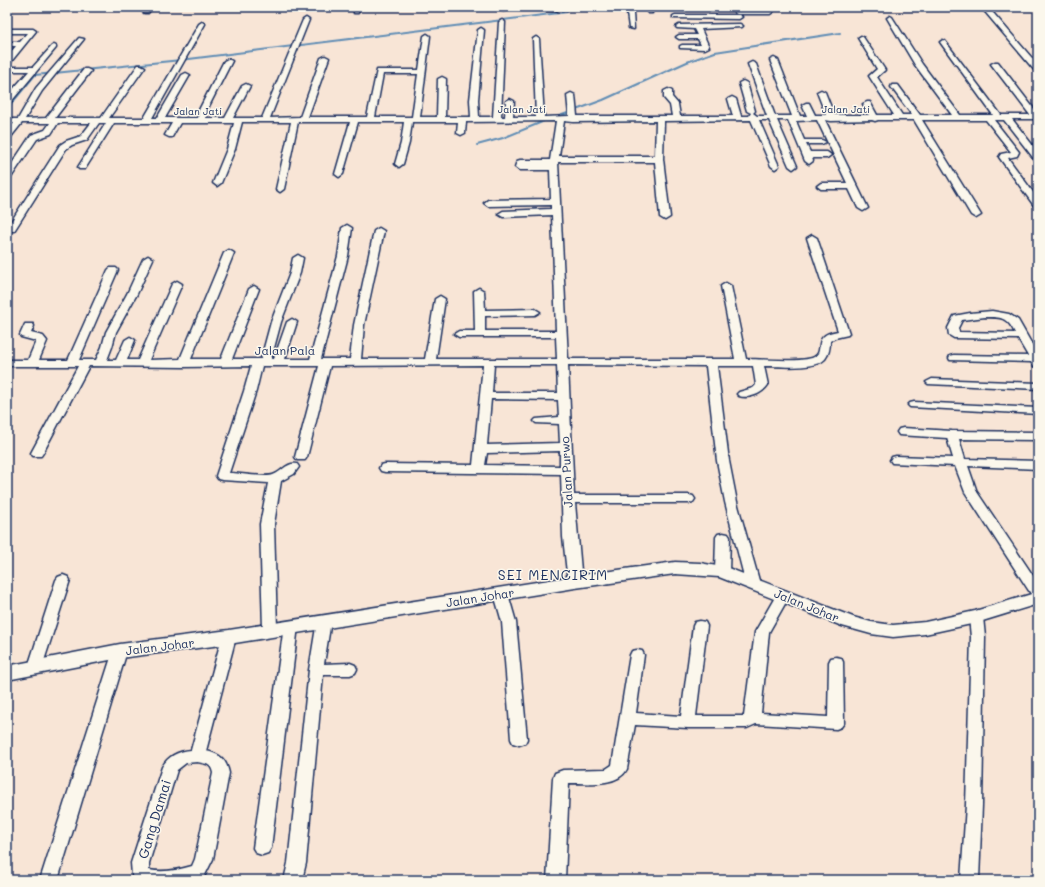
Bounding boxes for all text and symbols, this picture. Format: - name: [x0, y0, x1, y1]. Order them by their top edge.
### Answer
- street label: Jalan Jati: [498, 102, 546, 116]
- street label: Jalan Jati: [822, 102, 870, 116]
- street label: Jalan Jati: [174, 104, 222, 118]
- street label: Jalan Pala: [255, 342, 315, 358]
- street label: Jalan Purwo: [556, 436, 576, 508]
- district label: SEI MENCIRIM: [498, 565, 608, 584]
- street label: Jalan Johar: [445, 584, 515, 610]
- street label: Jalan Johar: [772, 585, 842, 625]
- street label: Jalan Johar: [125, 634, 195, 658]
- street label: Gang Damai: [133, 777, 175, 861]

